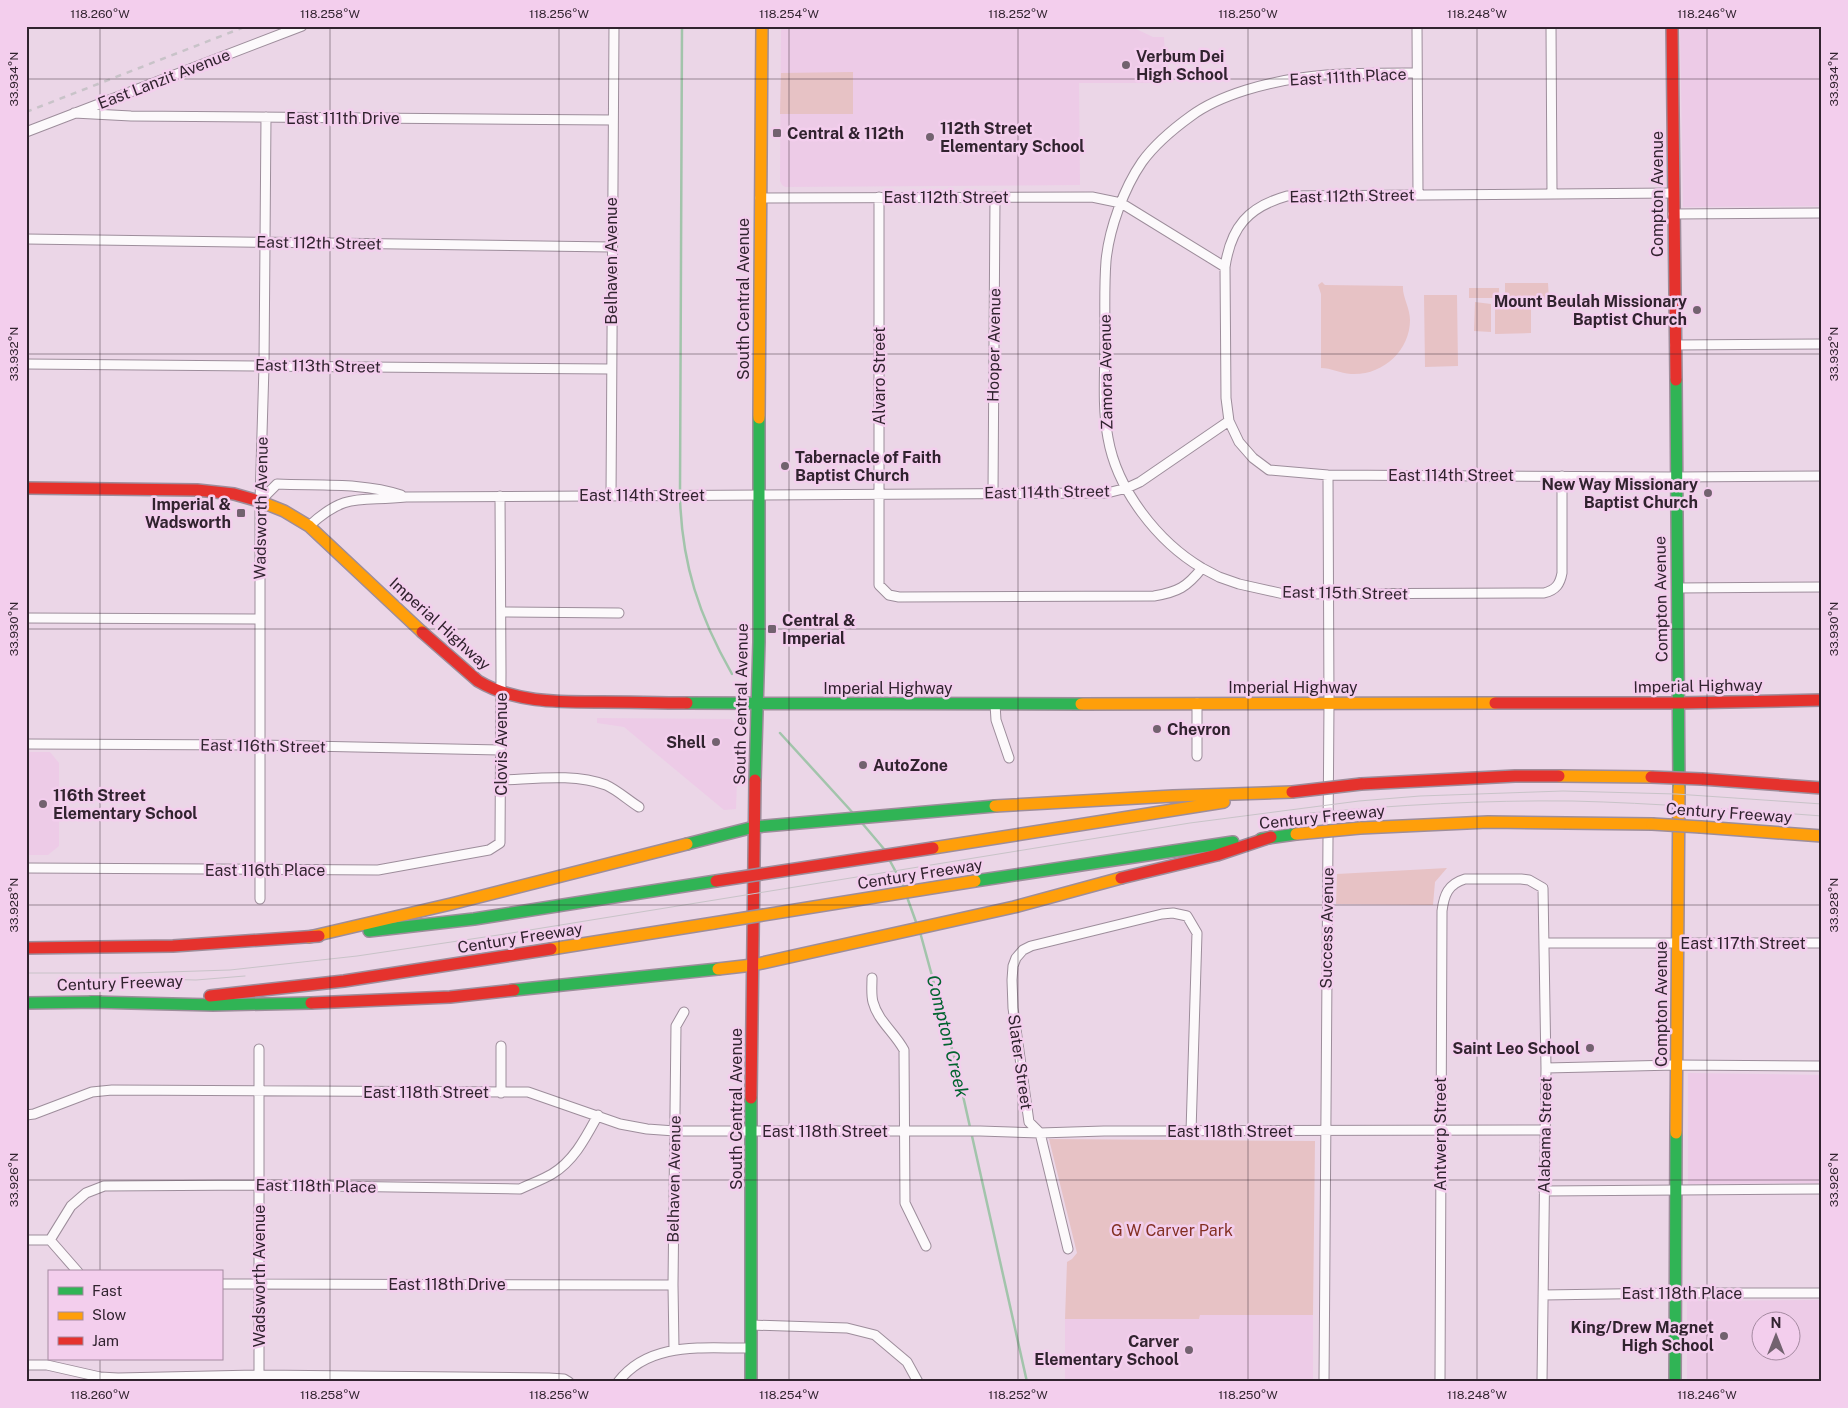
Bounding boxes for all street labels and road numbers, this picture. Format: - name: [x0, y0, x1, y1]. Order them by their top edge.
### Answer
- street label: East Lanzit Avenue: [95, 45, 233, 113]
- street label: East 111th Place: [1289, 64, 1407, 90]
- street label: East 111th Drive: [286, 109, 400, 128]
- street label: Compton Avenue: [1648, 131, 1667, 257]
- street label: East 112th Street: [1289, 185, 1415, 207]
- street label: East 112th Street: [883, 188, 1009, 207]
- street label: Belhaven Avenue: [602, 197, 621, 325]
- street label: South Central Avenue: [734, 218, 753, 380]
- street label: East 112th Street: [256, 232, 382, 254]
- street label: Hooper Avenue: [984, 288, 1004, 402]
- street label: Zamora Avenue: [1095, 314, 1117, 430]
- street label: Alvaro Street: [870, 327, 889, 425]
- street label: East 113th Street: [255, 355, 381, 377]
- street label: Wadsworth Avenue: [250, 436, 272, 580]
- street label: East 114th Street: [1388, 466, 1514, 485]
- street label: East 114th Street: [984, 481, 1110, 503]
- street label: East 114th Street: [579, 486, 705, 505]
- street label: Compton Avenue: [1650, 536, 1672, 662]
- street label: Imperial Highway: [386, 574, 495, 675]
- street label: East 115th Street: [1282, 582, 1408, 604]
- street label: South Central Avenue: [730, 623, 752, 785]
- street label: Imperial Highway: [1633, 675, 1763, 697]
- street label: Imperial Highway: [1228, 678, 1358, 697]
- street label: Imperial Highway: [823, 679, 953, 698]
- street label: Clovis Avenue: [492, 692, 511, 796]
- street label: East 116th Street: [200, 735, 326, 757]
- street label: Century Freeway: [1665, 799, 1793, 827]
- street label: Century Freeway: [1258, 801, 1386, 833]
- street label: Century Freeway: [856, 855, 984, 893]
- street label: East 116th Place: [205, 861, 325, 880]
- street label: Success Avenue: [1316, 867, 1338, 989]
- street label: Century Freeway: [456, 919, 584, 957]
- street label: East 117th Street: [1680, 934, 1806, 953]
- street label: Compton Avenue: [1652, 941, 1671, 1067]
- street label: Century Freeway: [56, 971, 184, 995]
- street label: Slater Street: [1004, 1013, 1036, 1111]
- street label: South Central Avenue: [727, 1028, 746, 1190]
- street label: Antwerp Street: [1431, 1077, 1450, 1191]
- street label: Alabama Street: [1534, 1077, 1556, 1193]
- street label: East 118th Street: [363, 1083, 489, 1102]
- street label: Belhaven Avenue: [663, 1115, 685, 1243]
- street label: East 118th Street: [762, 1122, 888, 1141]
- street label: East 118th Street: [1167, 1122, 1293, 1141]
- street label: East 118th Place: [255, 1175, 377, 1197]
- street label: Wadsworth Avenue: [250, 1205, 269, 1347]
- street label: East 118th Drive: [388, 1275, 506, 1294]
- street label: East 118th Place: [1622, 1284, 1742, 1303]

